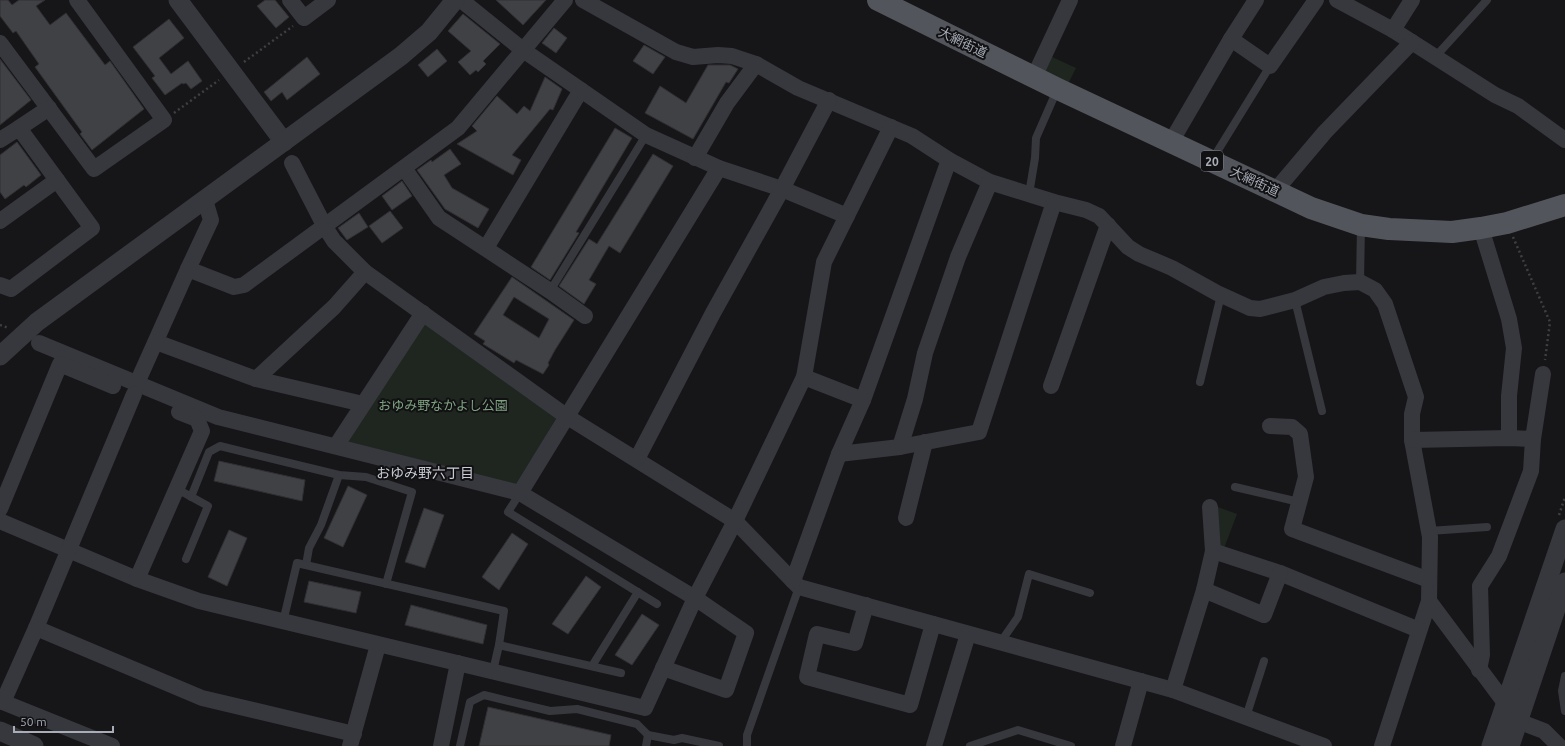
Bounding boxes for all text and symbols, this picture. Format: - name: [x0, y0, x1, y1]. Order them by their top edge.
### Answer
- street label: 大網街道: [937, 24, 989, 60]
- road number: 20: [1201, 151, 1223, 171]
- street label: 大網街道: [1228, 164, 1282, 198]
- park label: おゆみ野なかよし公園: [378, 398, 508, 412]
- district label: おゆみ野六丁目: [376, 465, 474, 481]
- scale bar: [14, 708, 113, 734]
- text: 50 m: [20, 715, 47, 728]

